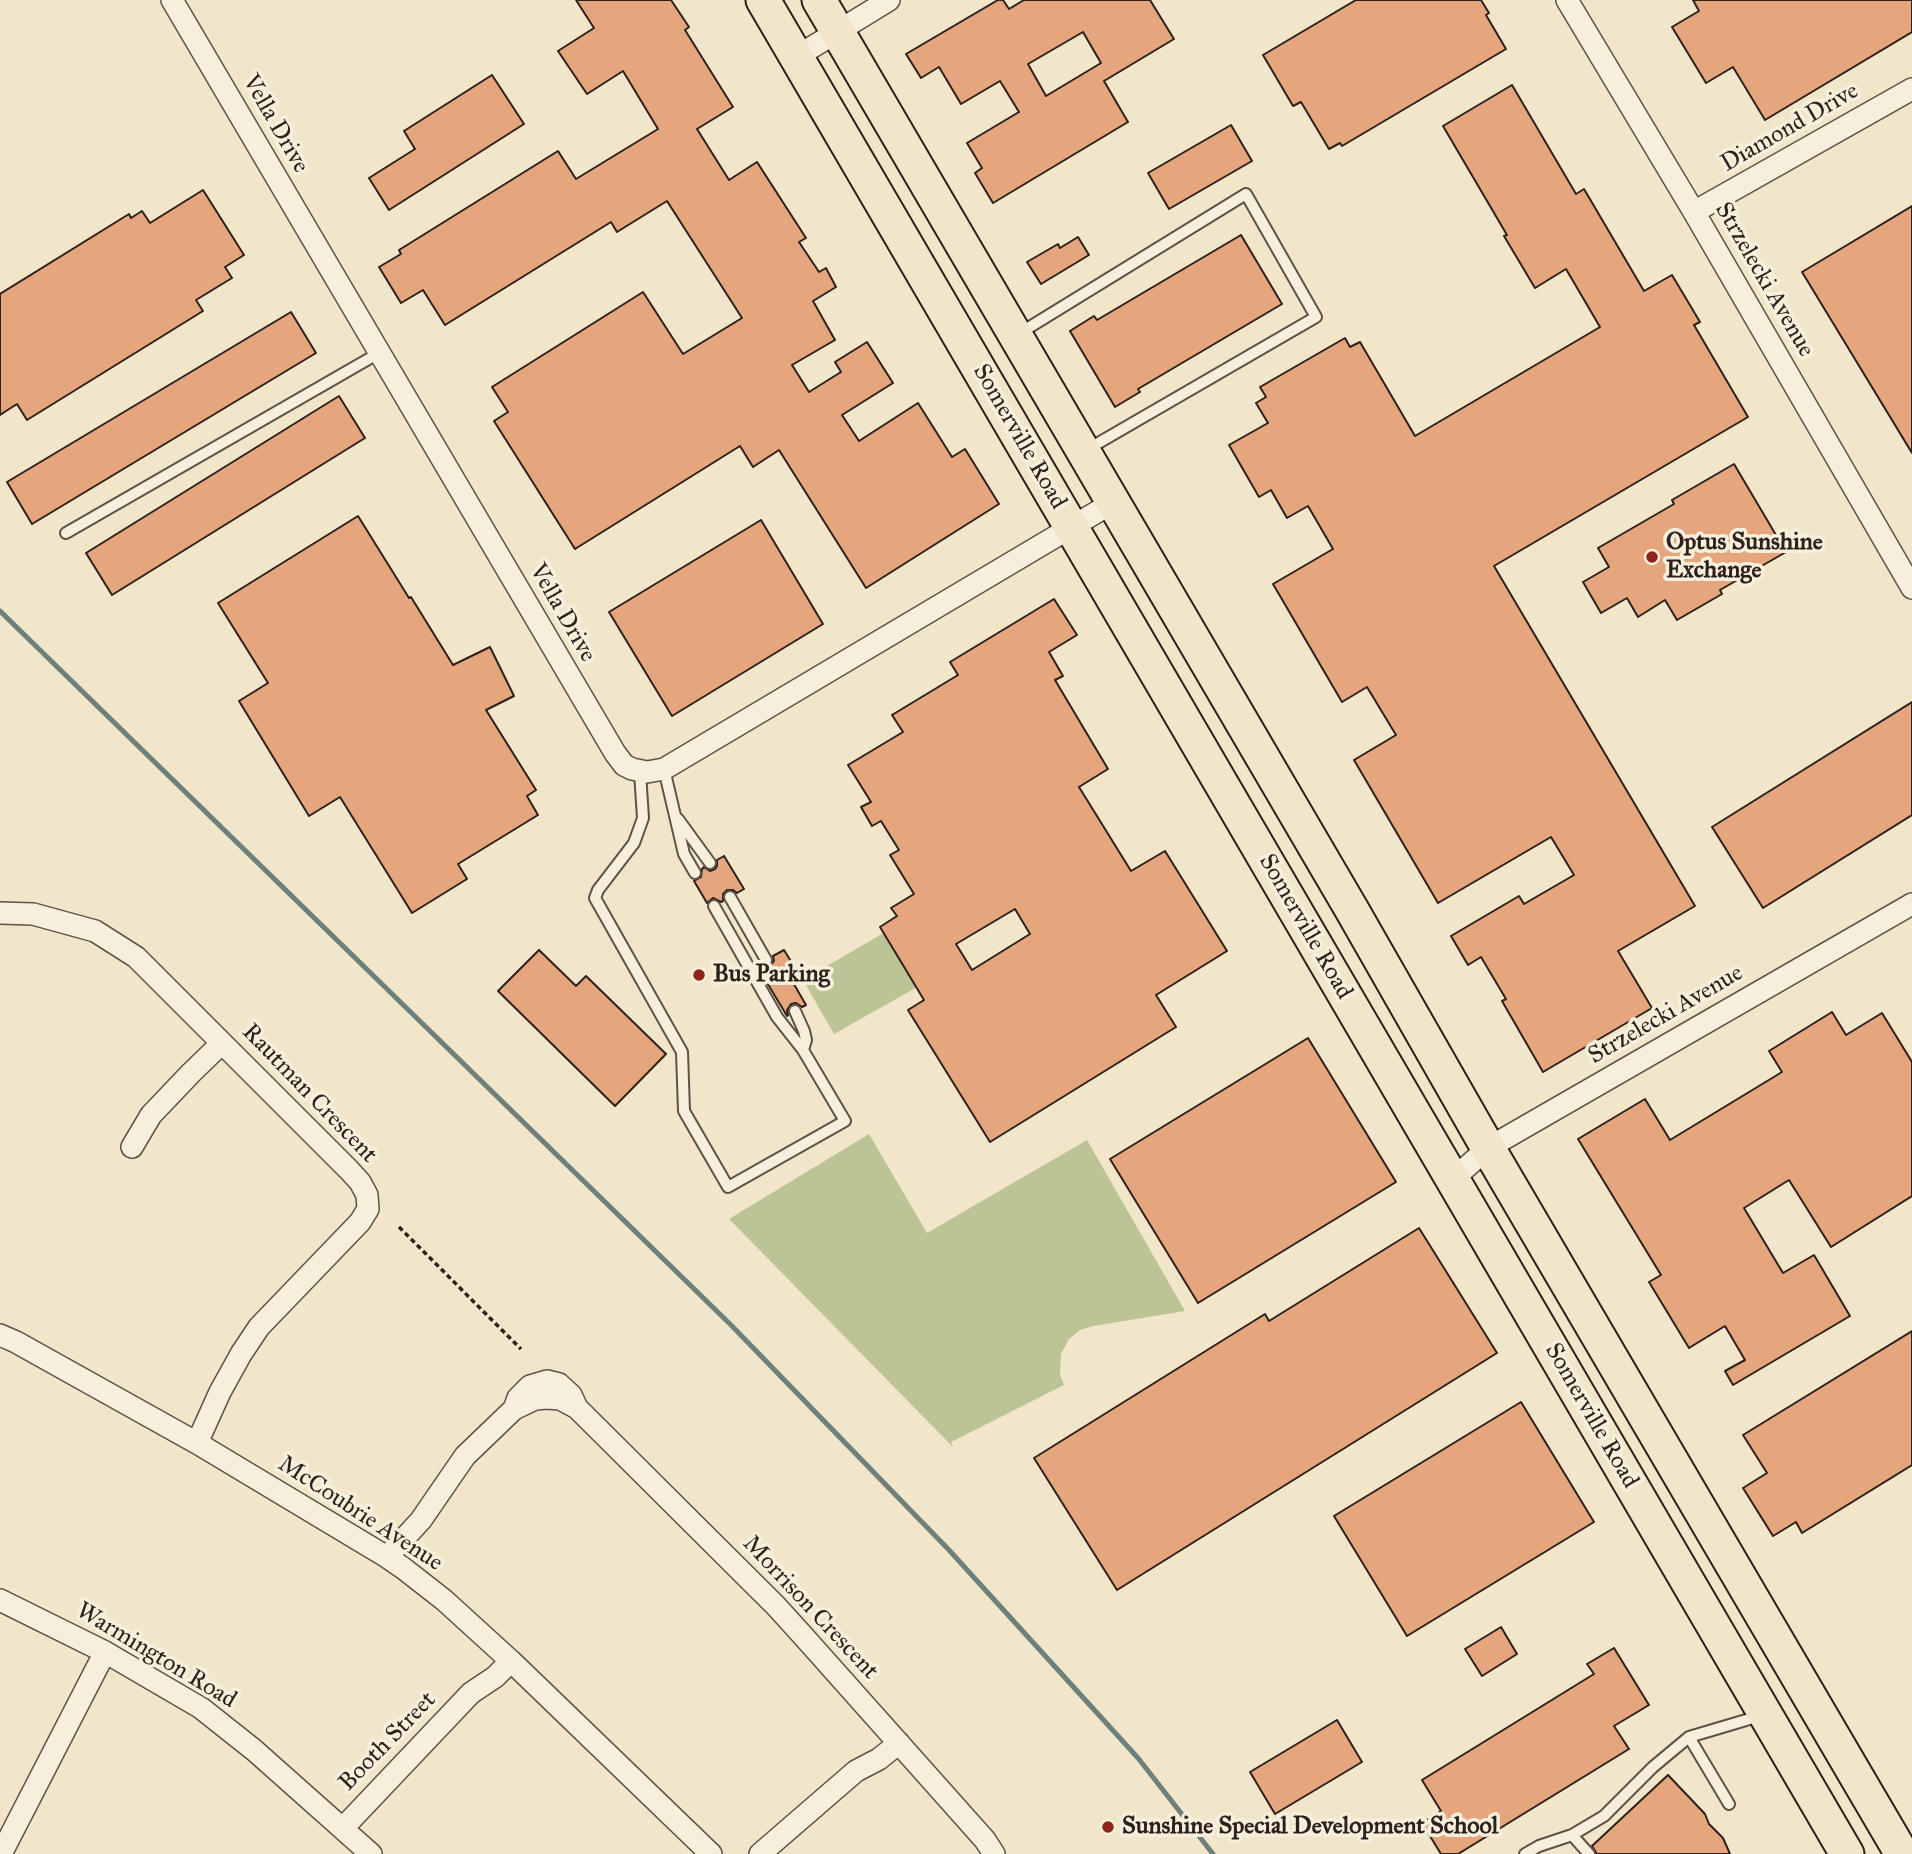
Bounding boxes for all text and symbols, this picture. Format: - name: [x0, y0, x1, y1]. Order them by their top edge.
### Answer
- street label: Vella Drive: [235, 70, 315, 178]
- street label: Diamond Drive: [1716, 77, 1864, 179]
- street label: Strzelecki Avenue: [1708, 198, 1820, 362]
- street label: Somerville Road: [966, 359, 1072, 515]
- place label: Optus Sunshine Exchange: [1666, 529, 1823, 585]
- marker: Optus Sunshine Exchange: [1644, 549, 1660, 565]
- street label: Vella Drive: [522, 559, 602, 667]
- street label: Somerville Road: [1252, 849, 1358, 1005]
- street label: Strzelecki Avenue: [1584, 959, 1748, 1071]
- place label: Bus Parking: [713, 961, 830, 989]
- marker: Bus Parking: [691, 967, 707, 983]
- street label: Rautman Crescent: [235, 1018, 383, 1170]
- street label: Somerville Road: [1538, 1338, 1644, 1494]
- street label: McCoubrie Avenue: [272, 1450, 448, 1578]
- street label: Morrison Crescent: [736, 1530, 884, 1686]
- street label: Warmington Road: [71, 1597, 241, 1715]
- street label: Booth Street: [334, 1686, 442, 1798]
- place label: Sunshine Special Development School: [1122, 1813, 1498, 1841]
- marker: Sunshine Special Development School: [1100, 1819, 1116, 1835]

